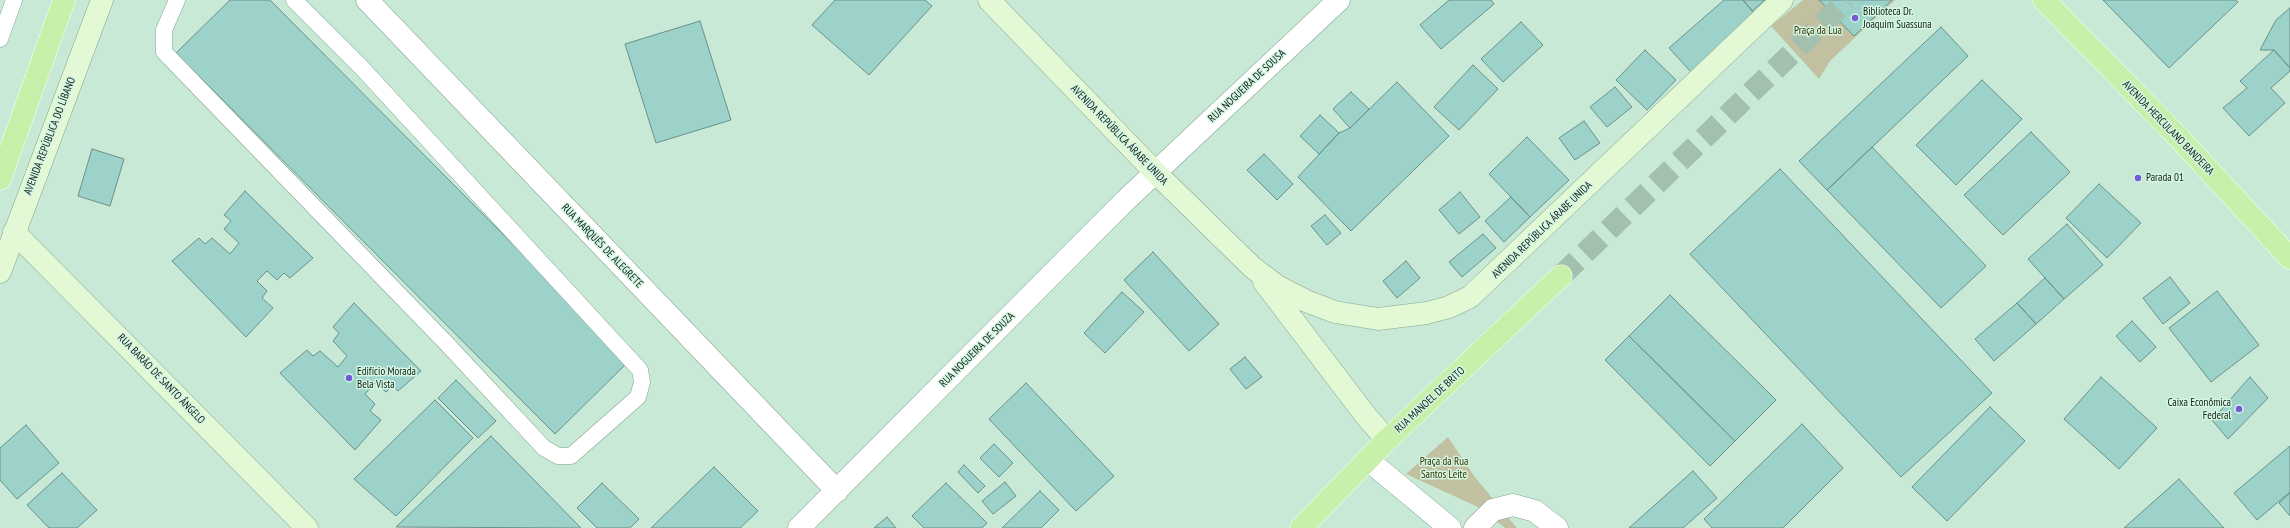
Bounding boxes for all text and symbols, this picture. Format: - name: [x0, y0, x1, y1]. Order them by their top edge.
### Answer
- place label: Biblioteca Dr. Joaquim Suassuna: [1863, 5, 1932, 31]
- marker: Biblioteca Dr. Joaquim Suassuna: [1850, 13, 1860, 23]
- park label: Praça da Lua: [1794, 24, 1842, 38]
- street label: RUA NOGUEIRA DE SOUSA: [1206, 47, 1288, 125]
- street label: AVENIDA REPÚBLICA DO LÍBANO: [21, 75, 79, 197]
- street label: AVENIDA HERCULANO BANDEIRA: [2119, 78, 2217, 178]
- street label: AVENIDA REPÚBLICA ÁRABE UNIDA: [1068, 82, 1170, 188]
- place label: Parada 01: [2146, 171, 2184, 185]
- marker: Parada 01: [2133, 173, 2143, 183]
- street label: AVENIDA REPÚBLICA ÁRABE UNIDA: [1489, 179, 1595, 281]
- street label: RUA MARQUÊS DE ALEGRETE: [558, 201, 646, 291]
- street label: RUA NOGUEIRA DE SOUZA: [937, 310, 1017, 390]
- street label: RUA BARÃO DE SANTO ÂNGELO: [115, 331, 207, 427]
- street label: RUA MANOEL DE BRITO: [1392, 364, 1468, 436]
- place label: Edifício Morada Bela Vista: [357, 365, 416, 391]
- marker: Edifício Morada Bela Vista: [344, 373, 354, 383]
- place label: Caixa Econômica Federal: [2167, 396, 2231, 422]
- marker: Caixa Econômica Federal: [2234, 404, 2244, 414]
- park label: Praça da Rua Santos Leite: [1420, 455, 1468, 481]

